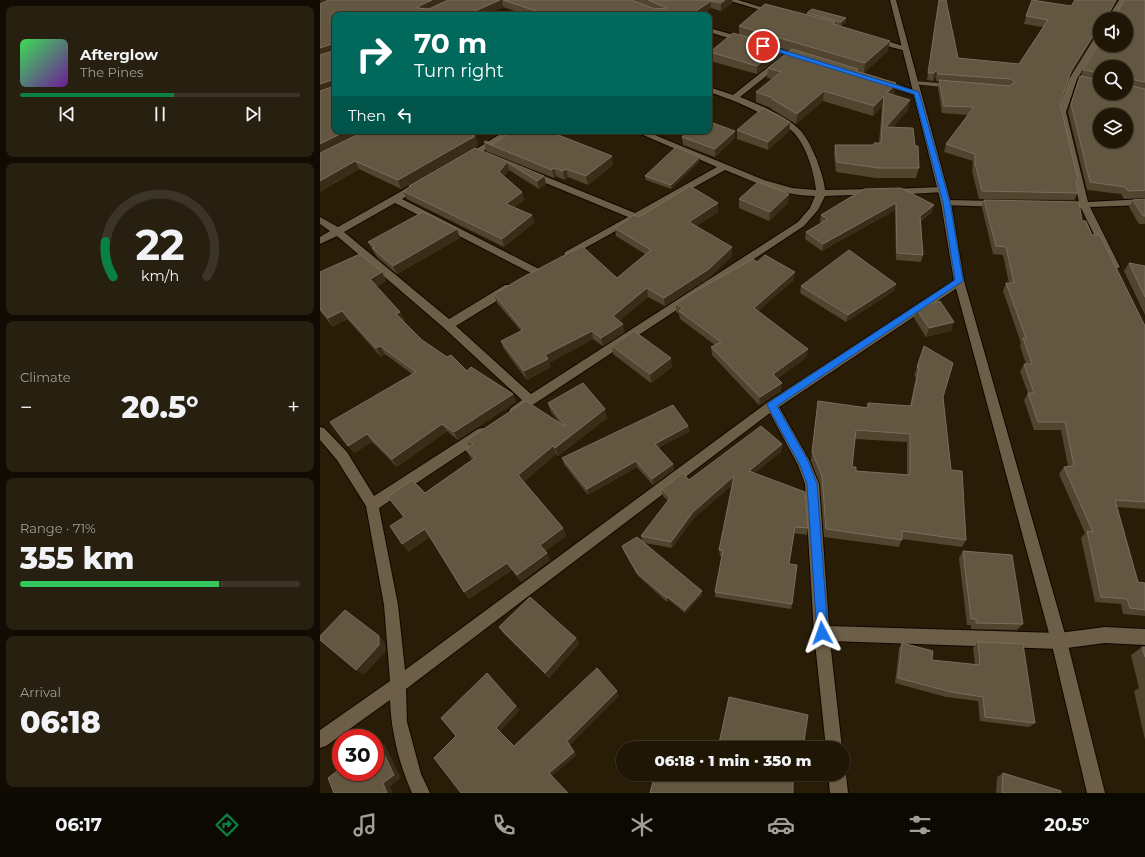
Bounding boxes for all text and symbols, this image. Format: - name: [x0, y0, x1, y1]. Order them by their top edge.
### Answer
- map controls: [1093, 12, 1133, 148]
- button: sound: [1093, 12, 1133, 52]
- text: 70 m: [414, 26, 487, 60]
- icon: right: [348, 28, 400, 80]
- pin: [746, 29, 780, 63]
- icon: arrive: [752, 35, 774, 57]
- text: Afterglow: [80, 45, 158, 64]
- text: Turn right: [414, 60, 504, 82]
- button: search: [1093, 60, 1133, 100]
- text: The Pines: [80, 64, 143, 80]
- icon: previous: [56, 103, 78, 125]
- icon: pause: [149, 103, 171, 125]
- icon: next: [242, 103, 264, 125]
- icon: left: [394, 104, 416, 126]
- text: Then: [348, 106, 386, 125]
- button: layers: [1093, 108, 1133, 148]
- text: 22: [135, 220, 185, 270]
- text: km/h: [141, 267, 179, 285]
- text: Climate: [20, 369, 71, 385]
- text: 20.5°: [121, 389, 199, 426]
- text: −: [20, 394, 33, 421]
- text: +: [287, 394, 300, 421]
- text: Range · 71%: [20, 520, 96, 536]
- text: 355 km: [20, 540, 134, 577]
- position arrow: [801, 612, 843, 654]
- text: Arrival: [20, 684, 61, 700]
- text: 06:18: [20, 704, 101, 741]
- speed limit sign: 30: [332, 729, 384, 781]
- text: 06:18 · 1 min · 350 m: [654, 751, 812, 770]
- icon: directions: [213, 811, 241, 839]
- icon: music: [351, 811, 379, 839]
- icon: phone: [490, 811, 518, 839]
- icon: climate: [628, 811, 656, 839]
- icon: car: [767, 811, 795, 839]
- icon: filters: [906, 811, 934, 839]
- text: 06:17: [55, 814, 102, 836]
- text: 20.5°: [1044, 814, 1090, 836]

